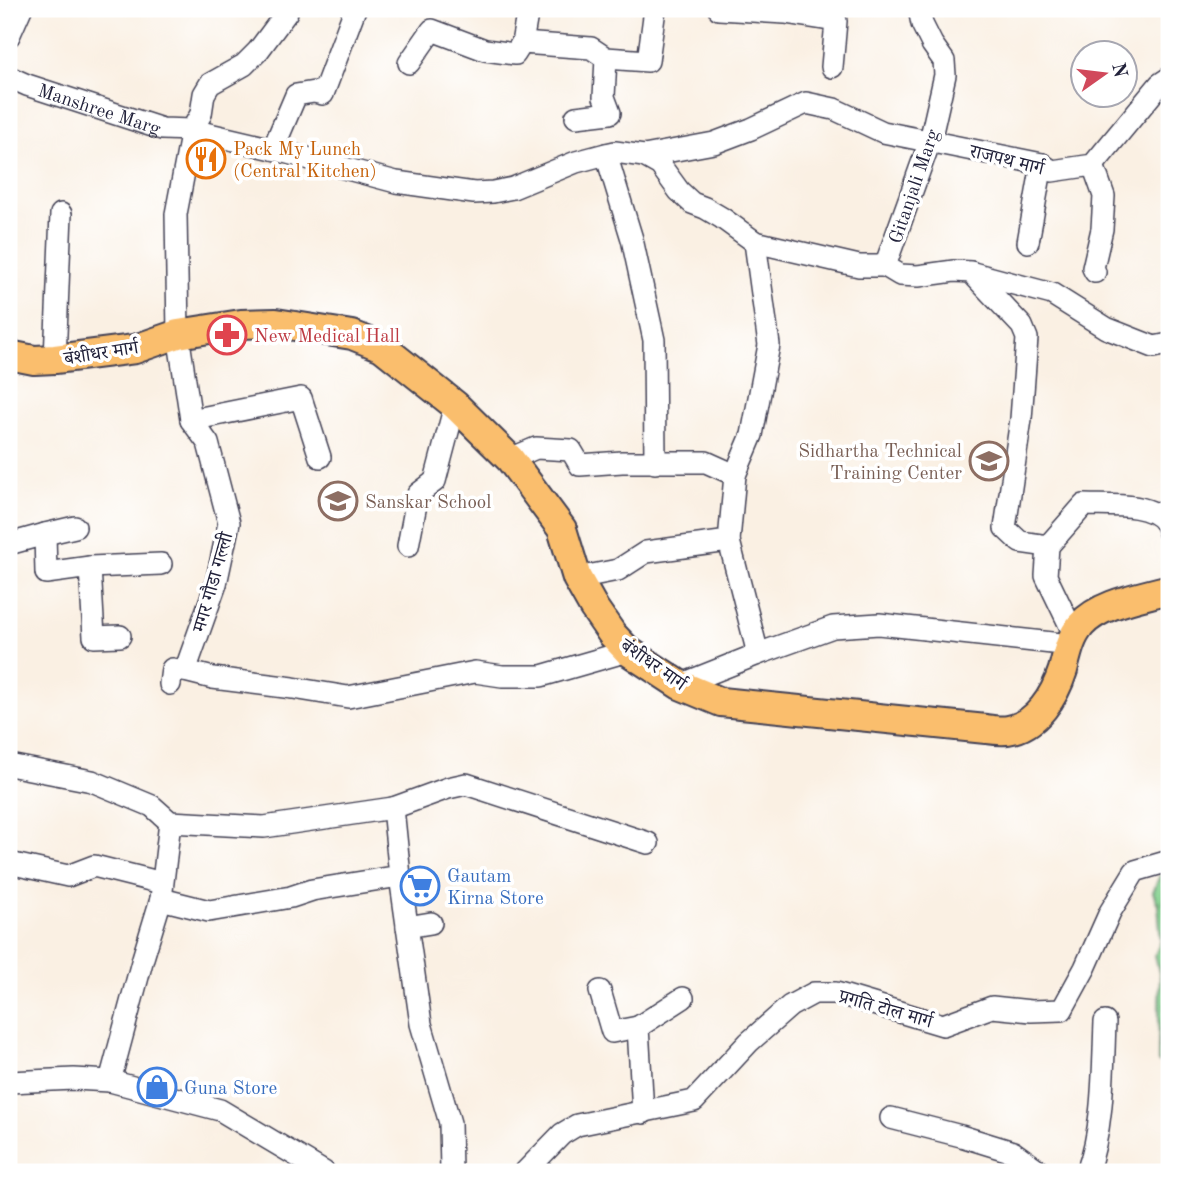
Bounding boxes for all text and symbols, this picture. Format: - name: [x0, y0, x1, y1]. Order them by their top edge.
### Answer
- north arrow: [1070, 38, 1140, 108]
- text: N: [1107, 61, 1129, 80]
- street label: Manshree Marg: [35, 82, 163, 140]
- street label: Gitanjali Marg: [887, 127, 944, 246]
- restaurant icon: Pack My Lunch (Central Kitchen): [185, 138, 227, 180]
- street label: राजपथ मार्ग: [966, 140, 1047, 180]
- place label: Pack My Lunch (Central Kitchen): [233, 141, 377, 182]
- pharmacy icon: New Medical Hall: [206, 314, 248, 356]
- place label: New Medical Hall: [254, 328, 400, 347]
- street label: बंशीधर मार्ग: [62, 336, 141, 370]
- school or university icon: Sidhartha Technical Training Center: [968, 440, 1010, 482]
- place label: Sidhartha Technical Training Center: [798, 443, 962, 484]
- school or university icon: Sanskar School: [317, 480, 359, 522]
- place label: Sanskar School: [365, 494, 491, 513]
- street label: मगर गौडा गल्ली: [188, 529, 238, 636]
- street label: बंशीधर मार्ग: [616, 634, 691, 696]
- supermarket icon: Gautam Kirna Store: [399, 865, 441, 907]
- place label: Gautam Kirna Store: [447, 868, 544, 909]
- street label: प्रगति टोल मार्ग: [835, 985, 936, 1033]
- shop icon: Guna Store: [136, 1066, 178, 1108]
- place label: Guna Store: [184, 1080, 277, 1099]

